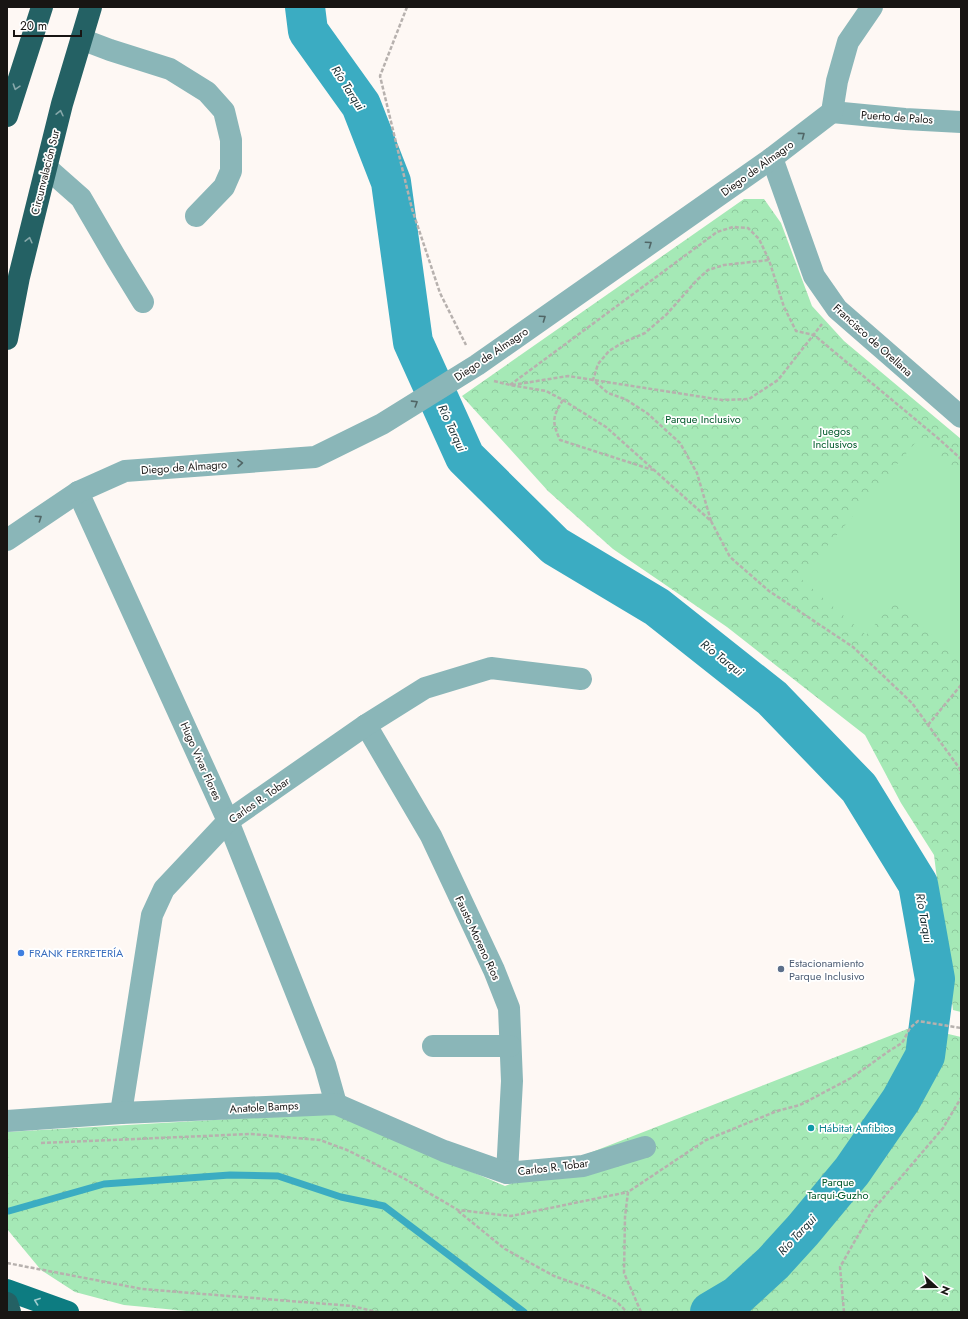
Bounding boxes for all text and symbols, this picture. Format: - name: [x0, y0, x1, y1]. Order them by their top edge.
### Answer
- scale bar: [14, 12, 81, 38]
- text: 20 m: [20, 17, 47, 35]
- water label: Río Tarqui: [327, 62, 370, 115]
- one-way arrow: [12, 83, 21, 90]
- street label: Puerto de Palos: [860, 107, 934, 128]
- one-way arrow: [55, 110, 63, 116]
- street label: Circunvalación Sur: [27, 127, 63, 216]
- one-way arrow: [798, 133, 805, 140]
- street label: Diego de Almagro: [717, 136, 797, 200]
- one-way arrow: [24, 236, 33, 243]
- one-way arrow: [645, 242, 652, 249]
- street label: Francisco de Orellana: [830, 300, 916, 380]
- one-way arrow: [539, 315, 546, 323]
- street label: Diego de Almagro: [451, 323, 531, 385]
- one-way arrow: [411, 401, 418, 408]
- water label: Río Tarqui: [433, 402, 471, 455]
- park label: Parque Inclusivo: [665, 411, 741, 427]
- park label: Juegos Inclusivos: [813, 423, 858, 452]
- street label: Diego de Almagro: [140, 456, 228, 478]
- one-way arrow: [237, 458, 243, 467]
- one-way arrow: [35, 515, 42, 523]
- water label: Río Tarqui: [697, 636, 748, 681]
- street label: Hugo Vivar Flores: [177, 719, 226, 803]
- street label: Carlos R. Tobar: [225, 773, 293, 827]
- water label: Río Tarqui: [911, 892, 937, 945]
- street label: Fausto Moreno Ríos: [451, 893, 505, 983]
- place label: FRANK FERRETERÍA: [29, 945, 124, 961]
- marker: FRANK FERRETERÍA: [16, 948, 26, 958]
- place label: Estacionamiento Parque Inclusivo: [789, 955, 865, 984]
- marker: Estacionamiento Parque Inclusivo: [776, 964, 786, 974]
- street label: Anatole Bamps: [229, 1097, 300, 1117]
- place label: Hábitat Anfibios: [819, 1120, 894, 1136]
- marker: Hábitat Anfibios: [806, 1123, 816, 1133]
- street label: Carlos R. Tobar: [517, 1155, 589, 1179]
- park label: Parque Tarqui-Guzho: [807, 1174, 869, 1203]
- water label: Río Tarqui: [773, 1210, 821, 1259]
- north arrow: [916, 1267, 956, 1307]
- text: N: [936, 1284, 954, 1298]
- one-way arrow: [34, 1298, 41, 1306]

